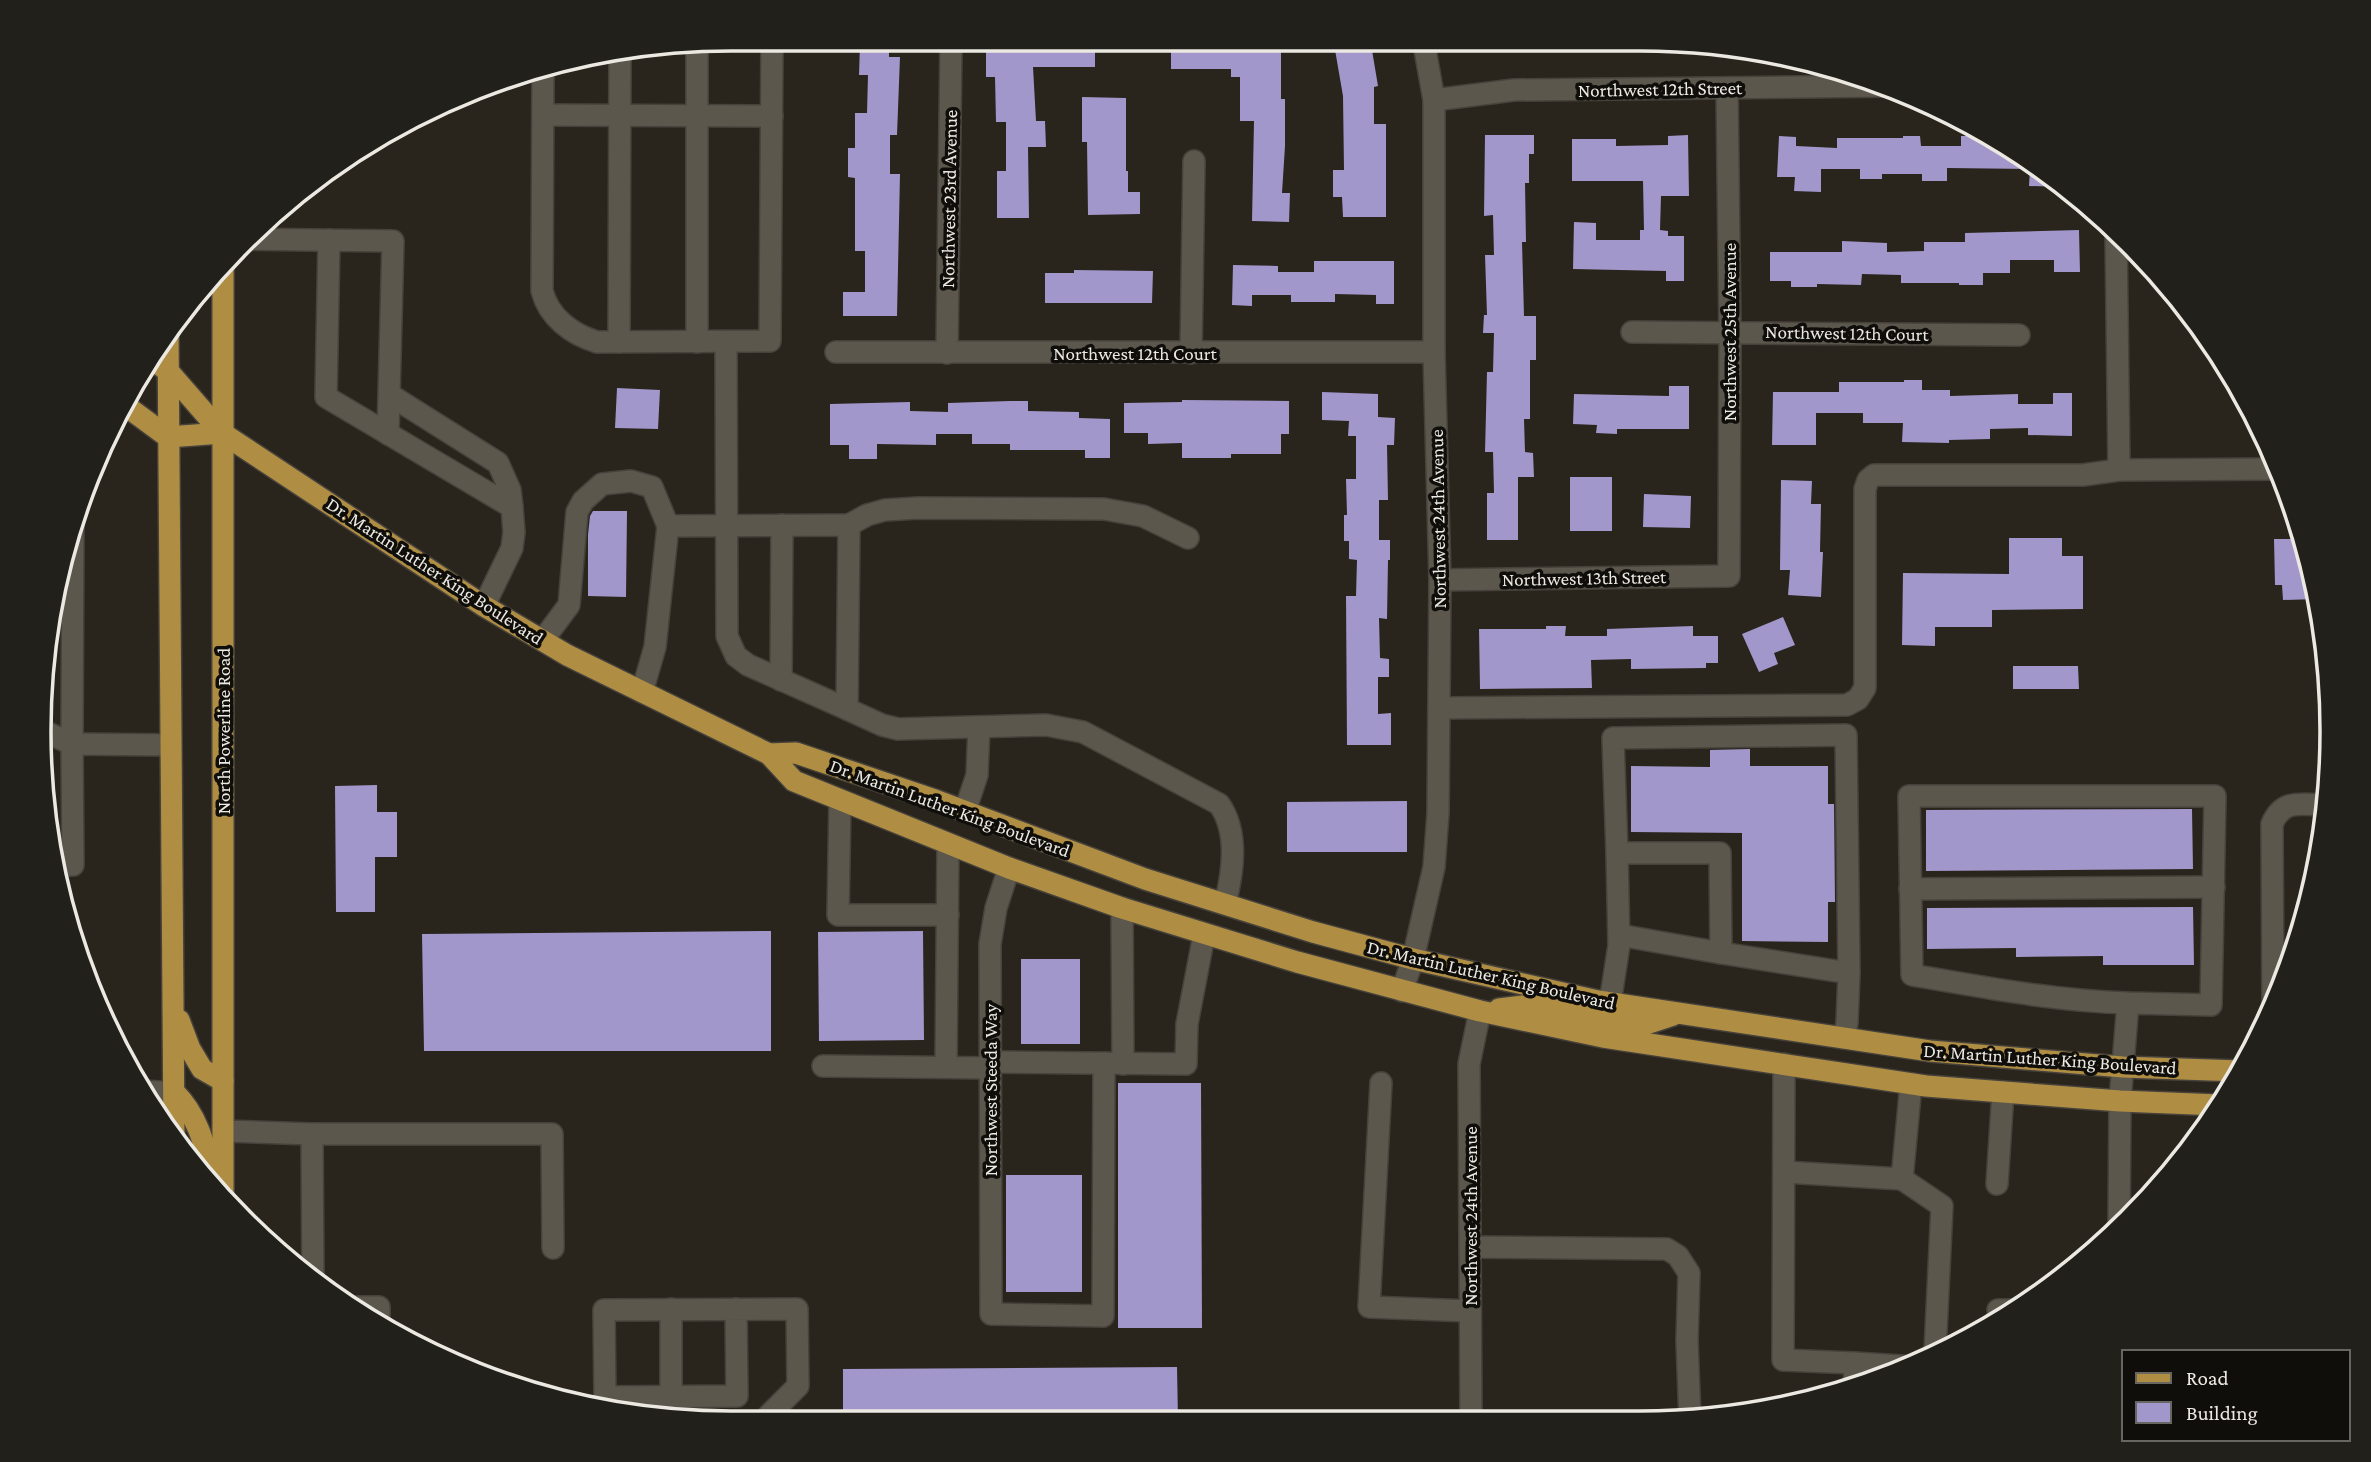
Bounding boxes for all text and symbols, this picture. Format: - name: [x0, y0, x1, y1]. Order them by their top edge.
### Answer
- street label: Northwest 12th Street: [1578, 77, 1743, 101]
- street label: Northwest 23rd Avenue: [937, 110, 961, 288]
- street label: Northwest 25th Avenue: [1719, 243, 1740, 421]
- street label: Northwest 12th Court: [1765, 321, 1930, 345]
- street label: Northwest 12th Court: [1053, 343, 1217, 364]
- street label: Northwest 24th Avenue: [1426, 429, 1450, 609]
- street label: Dr. Martin Luther King Boulevard: [323, 493, 547, 649]
- street label: Northwest 13th Street: [1502, 566, 1667, 590]
- street label: North Powerline Road: [213, 648, 234, 814]
- street label: Dr. Martin Luther King Boulevard: [827, 755, 1073, 861]
- street label: Dr. Martin Luther King Boulevard: [1365, 936, 1617, 1014]
- street label: Northwest Steeda Way: [980, 1003, 1001, 1176]
- street label: Dr. Martin Luther King Boulevard: [1923, 1040, 2177, 1078]
- street label: Northwest 24th Avenue: [1460, 1126, 1481, 1306]
- legend: [2122, 1350, 2350, 1441]
- text: Road: [2186, 1366, 2229, 1390]
- text: Building: [2186, 1401, 2258, 1425]

